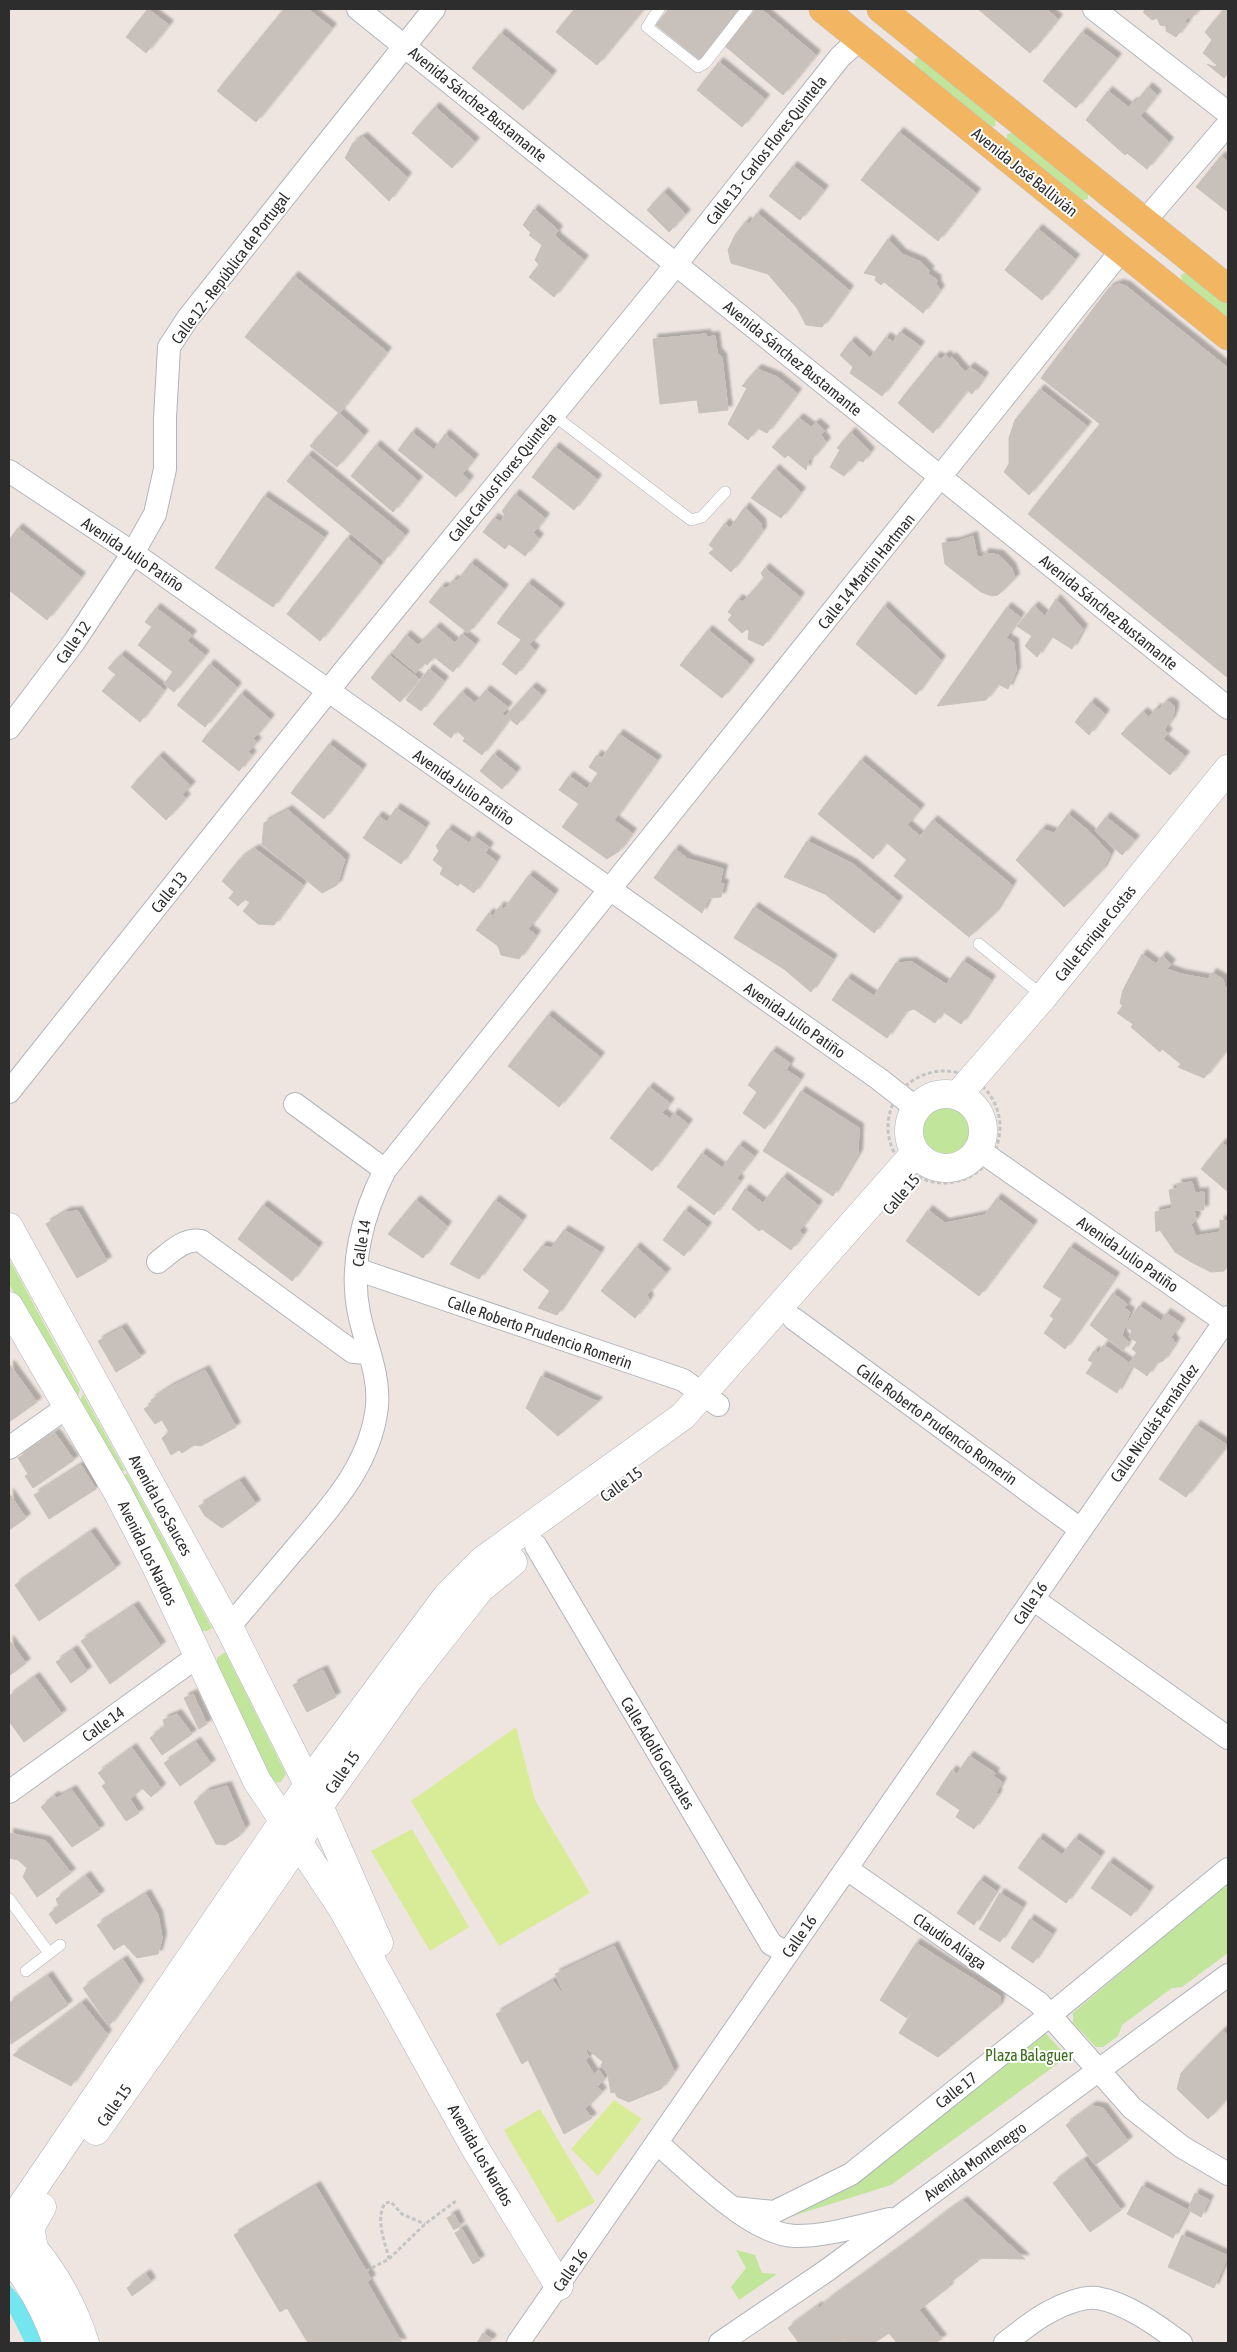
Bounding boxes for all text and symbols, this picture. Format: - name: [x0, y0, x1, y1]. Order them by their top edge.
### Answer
- street label: Avenida Sánchez Bustamante: [405, 43, 551, 165]
- street label: Calle 13 - Carlos Flores Quintela: [702, 72, 830, 228]
- street label: Avenida José Ballivián: [969, 124, 1081, 220]
- street label: Calle 12 - República de Portugal: [167, 188, 294, 348]
- street label: Avenida Sánchez Bustamante: [720, 297, 866, 419]
- street label: Calle Carlos Flores Quintela: [444, 409, 560, 545]
- street label: Calle 14 Martin Hartman: [814, 510, 918, 632]
- street label: Avenida Julio Patiño: [79, 513, 187, 595]
- street label: Avenida Sánchez Bustamante: [1036, 551, 1182, 673]
- street label: Calle 12: [52, 617, 94, 667]
- street label: Avenida Julio Patiño: [410, 745, 518, 829]
- street label: Calle 13: [147, 868, 191, 916]
- street label: Calle Enrique Costas: [1051, 881, 1140, 985]
- street label: Avenida Julio Patiño: [741, 978, 849, 1062]
- street label: Calle 15: [879, 1170, 923, 1218]
- street label: Avenida Julio Patiño: [1074, 1212, 1182, 1296]
- street label: Calle 14: [348, 1218, 374, 1268]
- street label: Calle Roberto Prudencio Romerin: [445, 1292, 635, 1372]
- street label: Calle Roberto Prudencio Romerin: [853, 1360, 1021, 1488]
- street label: Calle Nicolás Fernández: [1106, 1360, 1202, 1486]
- street label: Avenida Los Sauces: [126, 1451, 196, 1559]
- street label: Calle 15: [597, 1463, 645, 1505]
- street label: Avenida Los Nardos: [115, 1498, 181, 1609]
- street label: Calle 16: [1009, 1578, 1051, 1628]
- street label: Calle Adolfo Gonzales: [617, 1694, 699, 1813]
- street label: Calle 14: [79, 1703, 127, 1745]
- street label: Calle 15: [321, 1747, 363, 1797]
- street label: Claudio Aliaga: [910, 1909, 990, 1974]
- street label: Calle 16: [778, 1911, 820, 1961]
- park label: Plaza Balaguer: [985, 2046, 1073, 2065]
- street label: Calle 17: [932, 2068, 980, 2112]
- street label: Calle 15: [93, 2080, 135, 2130]
- street label: Avenida Los Nardos: [445, 2101, 517, 2209]
- street label: Avenida Montenegro: [920, 2118, 1030, 2205]
- street label: Calle 16: [549, 2245, 591, 2295]

